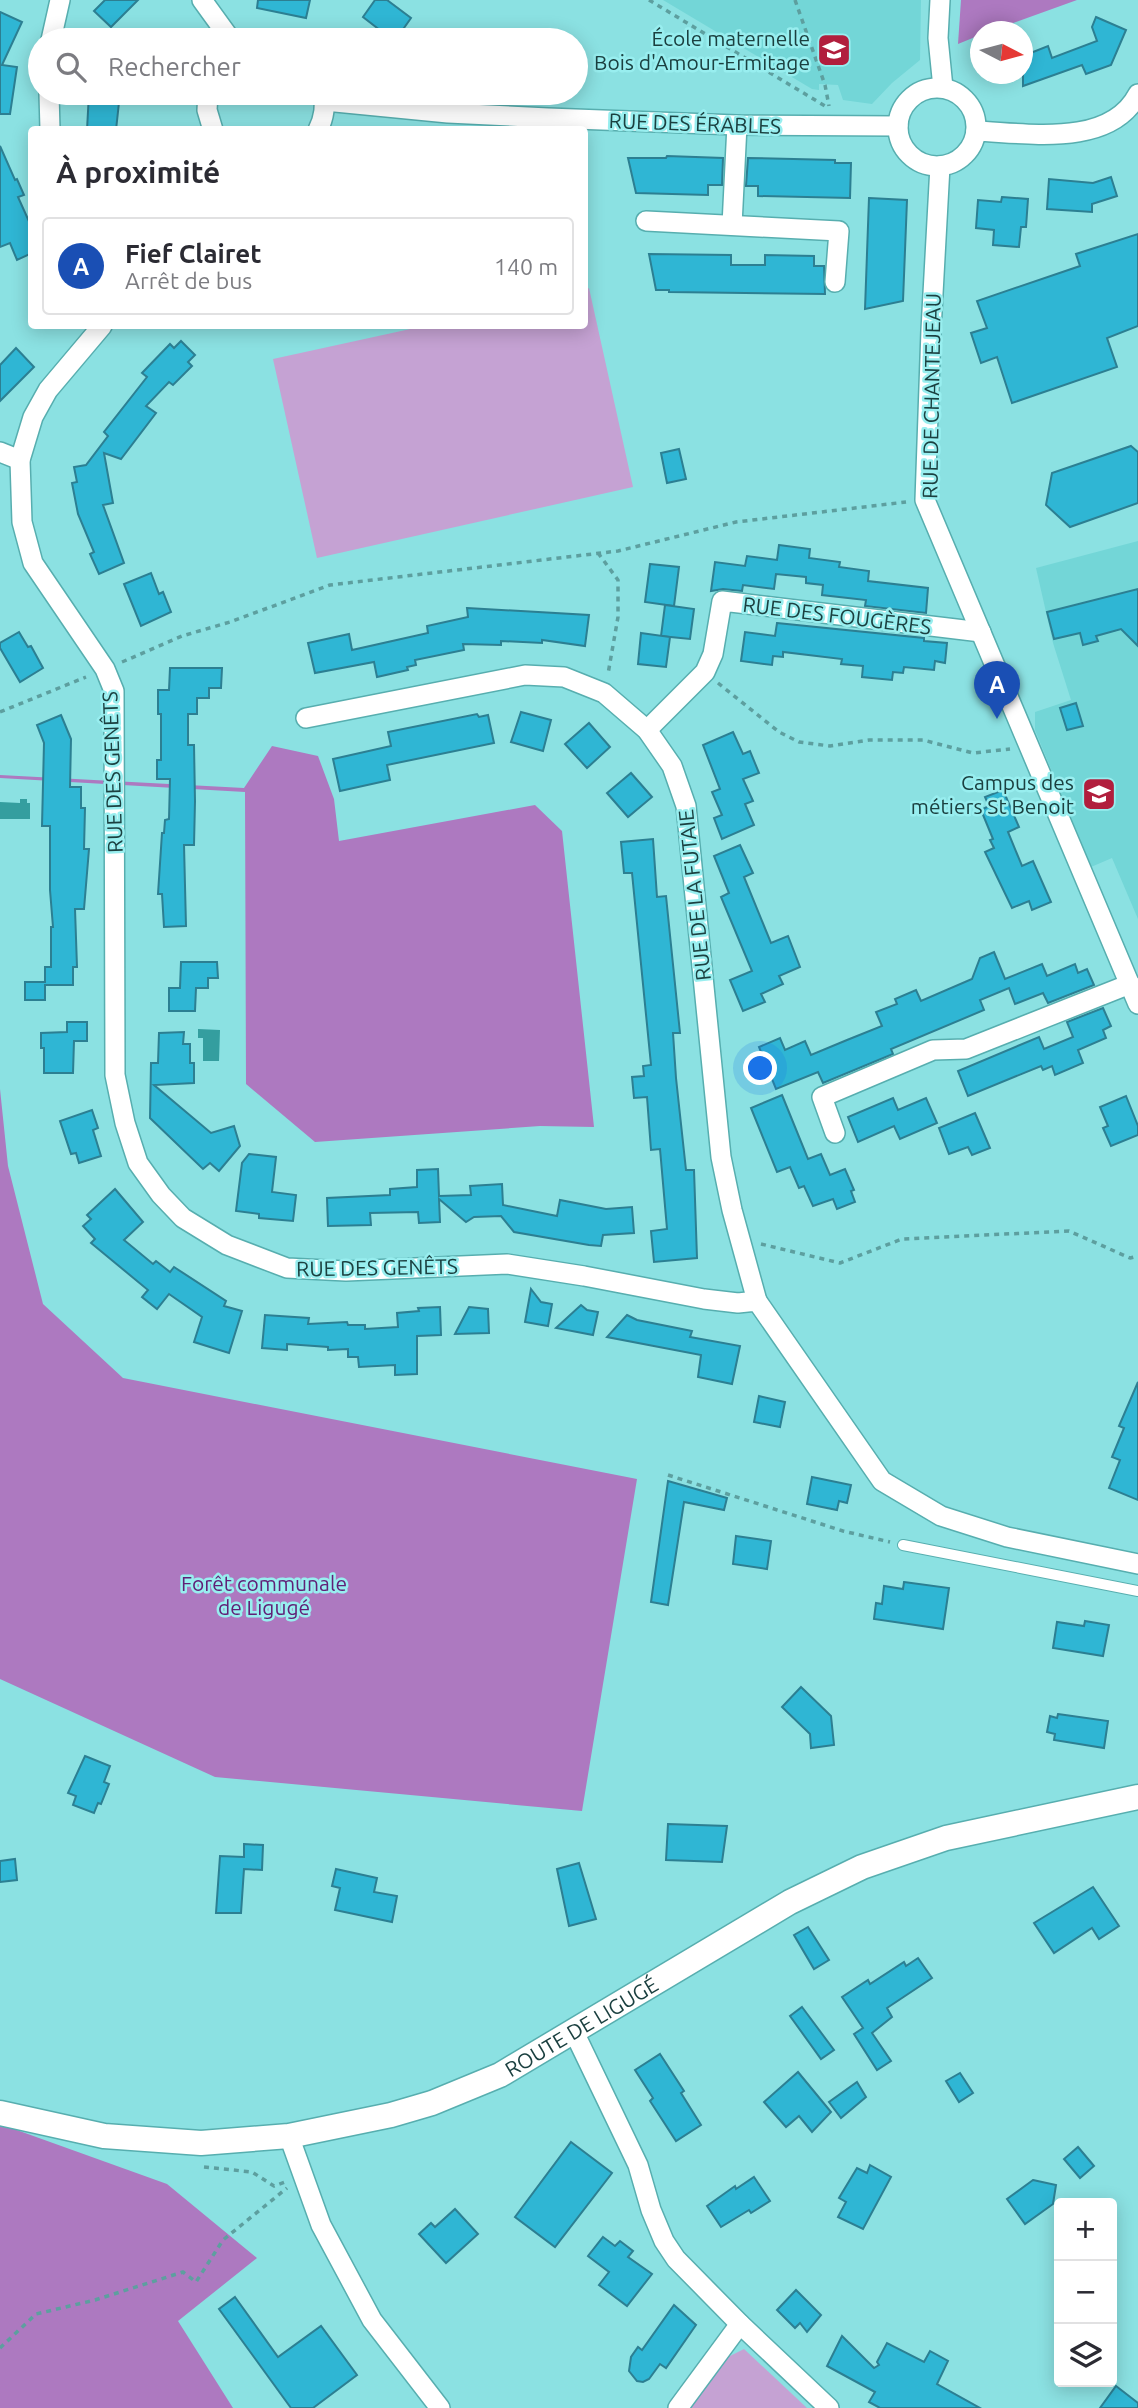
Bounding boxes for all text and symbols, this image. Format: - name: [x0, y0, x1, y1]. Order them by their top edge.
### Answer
- north arrow: [970, 21, 1033, 84]
- place label: École maternelle Bois d'Amour-Ermitage: [594, 26, 810, 74]
- search box: [28, 28, 588, 105]
- school or university icon: École maternelle Bois d'Amour-Ermitage: [815, 31, 853, 69]
- icon: search: [52, 48, 90, 86]
- text: Rechercher: [108, 52, 241, 81]
- street label: RUE DES ÉRABLES: [608, 108, 782, 138]
- text: À proximité: [56, 155, 220, 189]
- text: Fief Clairet: [125, 239, 262, 268]
- text: A: [73, 254, 89, 279]
- text: 140 m: [494, 254, 558, 279]
- text: Arrêt de bus: [125, 268, 252, 293]
- street label: RUE DE CHANTEJEAU: [917, 293, 945, 499]
- street label: RUE DES FOUGÈRES: [741, 592, 933, 638]
- pin: A: [974, 661, 1020, 719]
- street label: RUE DES GENÊTS: [97, 691, 127, 853]
- place label: Campus des métiers St Benoit: [911, 770, 1074, 818]
- school or university icon: Campus des métiers St Benoit: [1080, 775, 1118, 813]
- street label: RUE DE LA FUTAIE: [673, 808, 715, 982]
- your location: [743, 1051, 777, 1085]
- street label: RUE DES GENÊTS: [296, 1254, 458, 1280]
- park label: Forêt communale de Ligugé: [181, 1571, 347, 1619]
- street label: ROUTE DE LIGUGÉ: [501, 1972, 662, 2081]
- map controls: [1054, 2198, 1117, 2387]
- button: +: [1054, 2198, 1117, 2261]
- button: −: [1054, 2261, 1117, 2324]
- button: layers: [1054, 2324, 1117, 2387]

